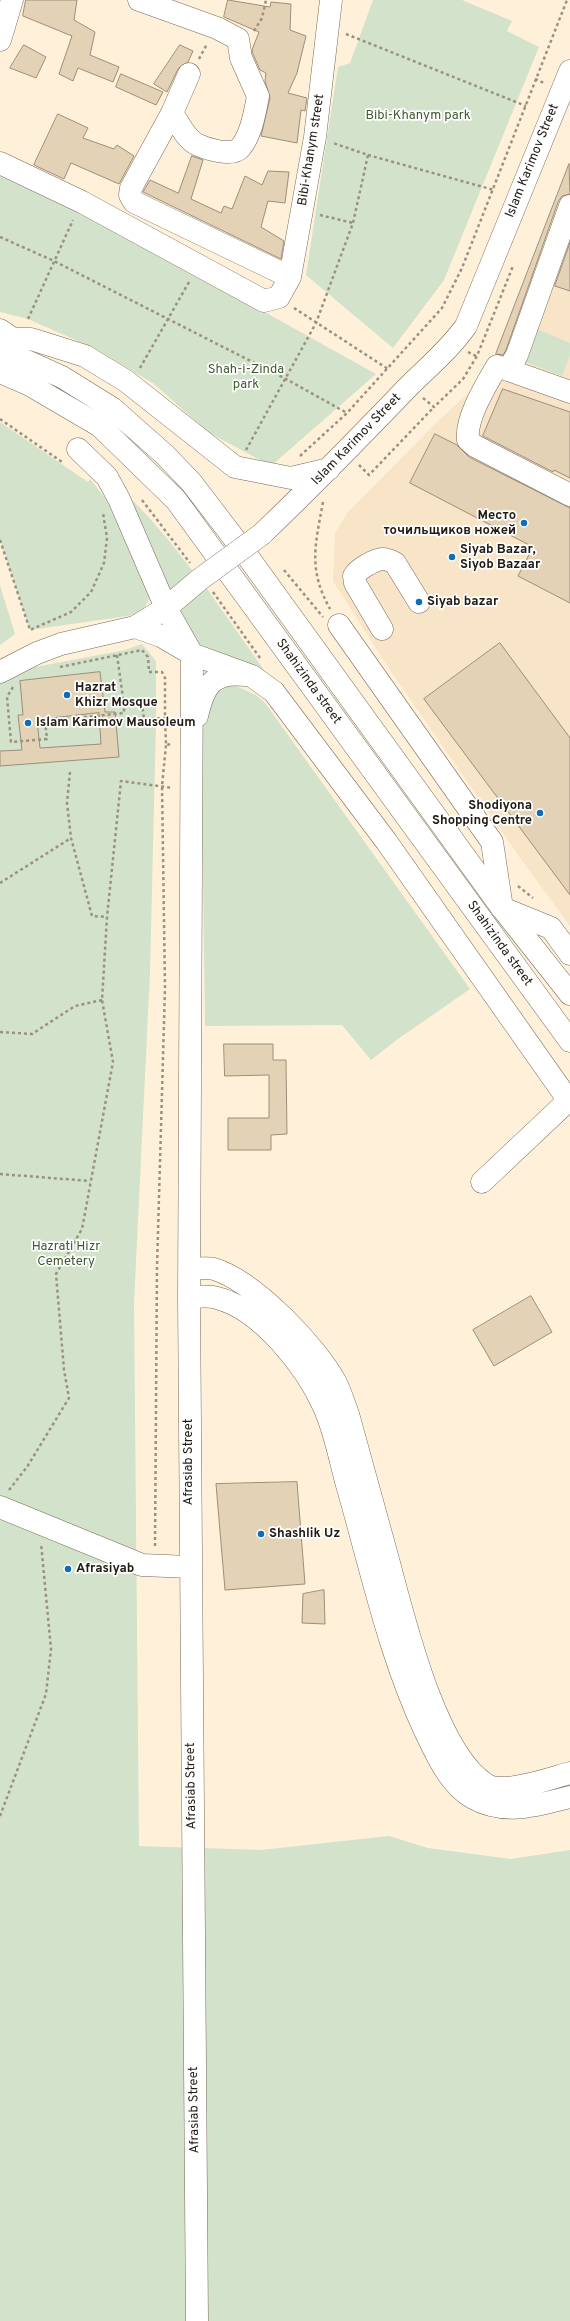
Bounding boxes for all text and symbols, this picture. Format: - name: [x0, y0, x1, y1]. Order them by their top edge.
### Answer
- street label: Bibi-Khanym street: [295, 93, 329, 207]
- street label: Islam Karimov Street: [503, 102, 563, 220]
- park label: Bibi-Khanym park: [365, 108, 471, 124]
- park label: Shah-i-Zinda park: [208, 362, 284, 393]
- street label: Islam Karimov Street: [309, 391, 405, 489]
- place label: Место точильщиков ножей: [383, 508, 516, 539]
- marker: Место точильщиков ножей: [519, 518, 529, 528]
- place label: Siyab Bazar, Siyob Bazaar: [460, 542, 540, 573]
- marker: Siyab Bazar, Siyob Bazaar: [447, 552, 457, 562]
- place label: Siyab bazar: [427, 594, 498, 610]
- marker: Siyab bazar: [414, 597, 424, 607]
- street label: Shahizinda street: [272, 636, 344, 728]
- place label: Hazrat Khizr Mosque: [75, 680, 158, 711]
- marker: Hazrat Khizr Mosque: [62, 690, 72, 700]
- place label: Islam Karimov Mausoleum: [36, 715, 196, 731]
- marker: Islam Karimov Mausoleum: [23, 718, 33, 728]
- place label: Shodiyona Shopping Centre: [432, 798, 532, 829]
- marker: Shodiyona Shopping Centre: [535, 808, 545, 818]
- street label: Shahizinda street: [463, 898, 535, 990]
- park label: Hazrati Hizr Cemetery: [32, 1239, 100, 1270]
- street label: Afrasiab Street: [181, 1418, 197, 1506]
- place label: Shashlik Uz: [269, 1526, 340, 1542]
- marker: Shashlik Uz: [256, 1529, 266, 1539]
- place label: Afrasiyab: [76, 1561, 134, 1577]
- marker: Afrasiyab: [63, 1564, 73, 1574]
- street label: Afrasiab Street: [183, 1742, 201, 1830]
- street label: Afrasiab Street: [186, 2066, 204, 2154]

